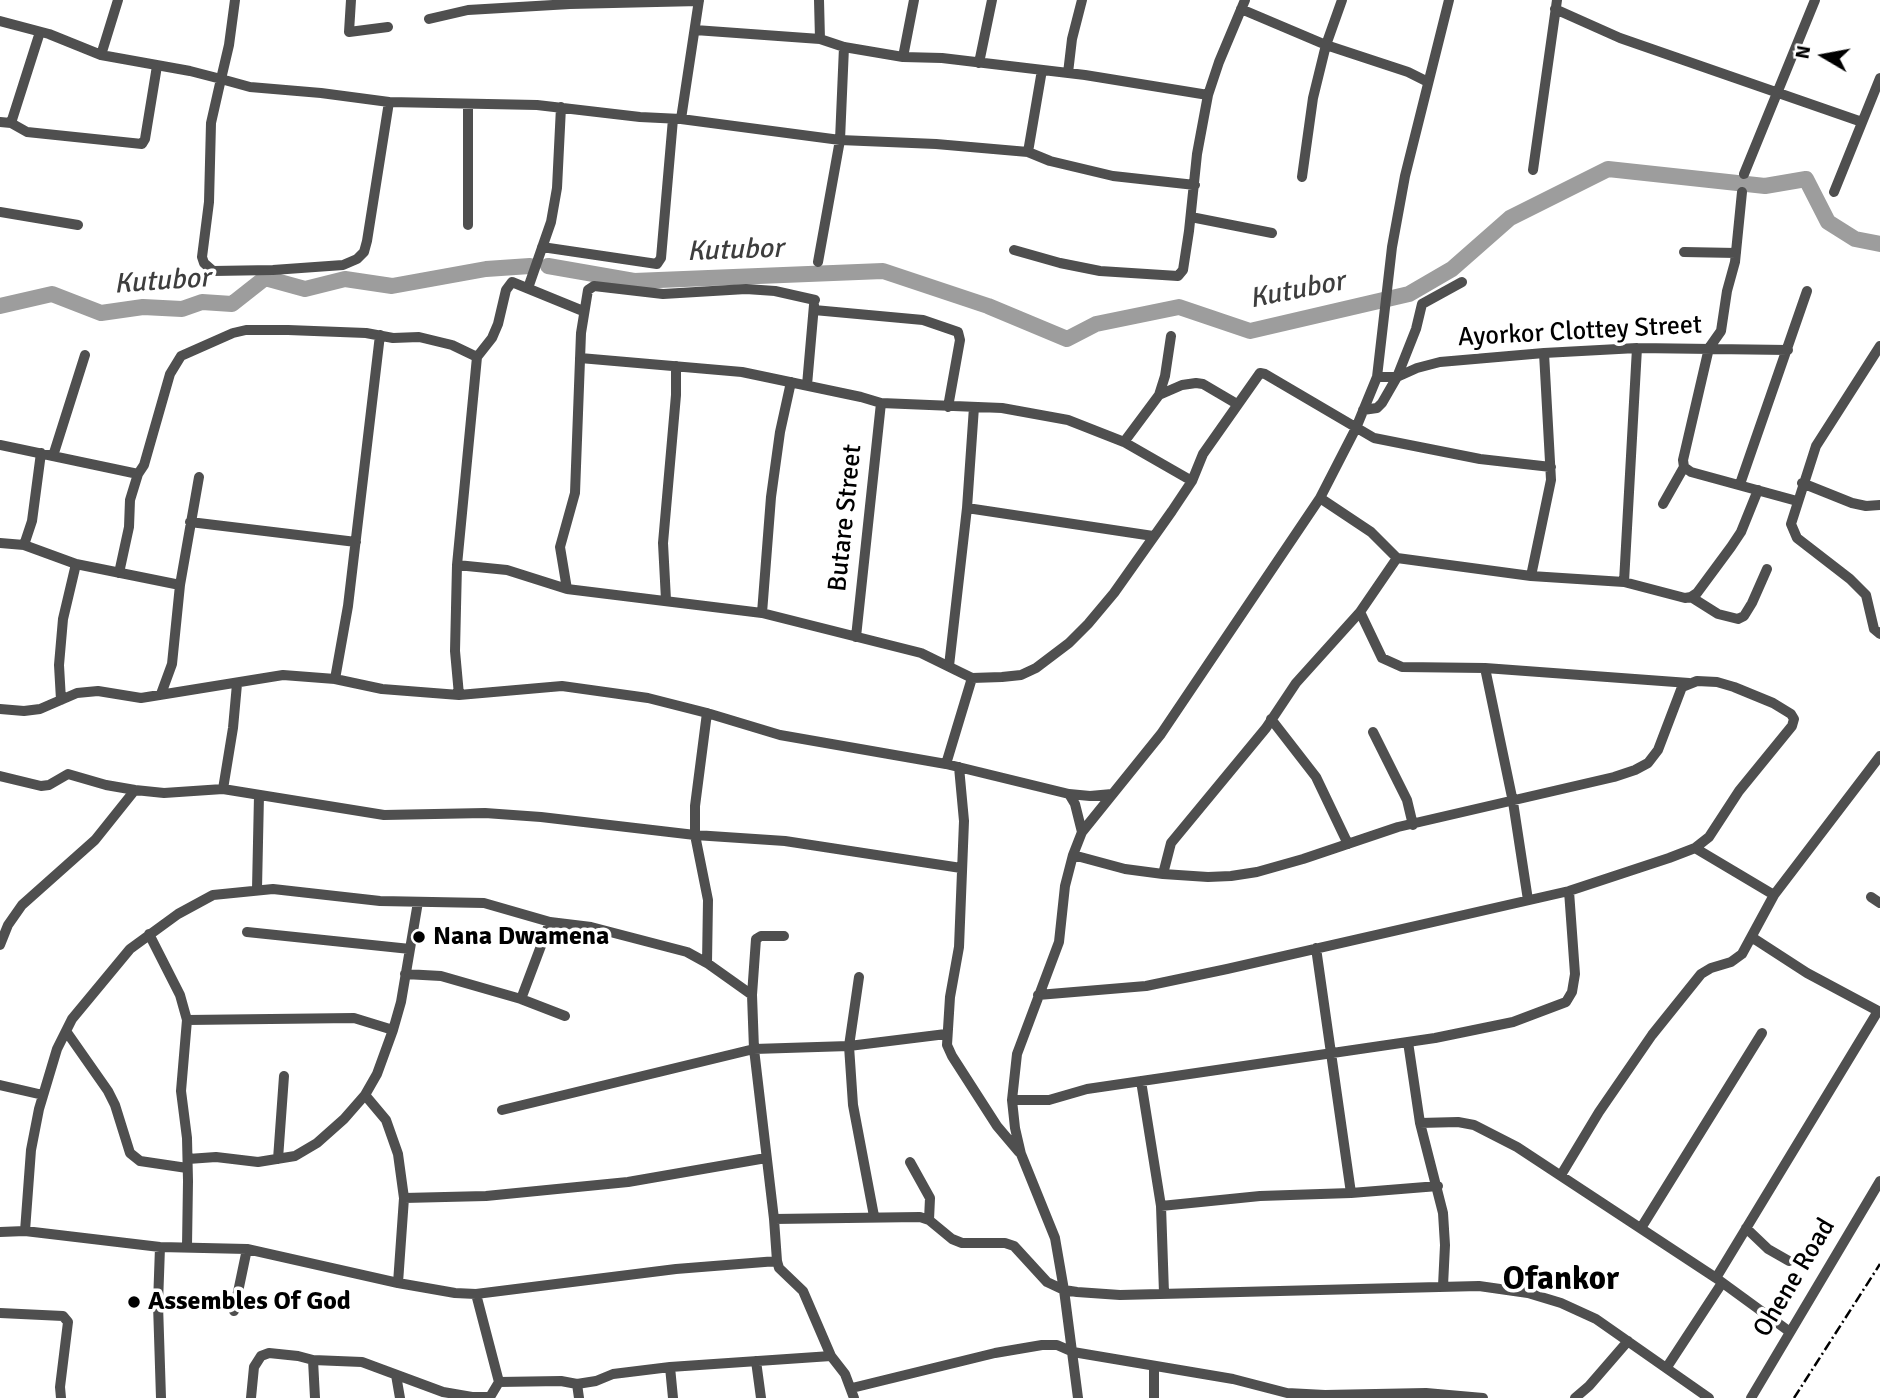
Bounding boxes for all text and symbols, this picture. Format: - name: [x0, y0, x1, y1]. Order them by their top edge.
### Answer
- north arrow: [1789, 21, 1859, 91]
- text: N: [1790, 44, 1816, 61]
- water label: Kutubor: [686, 233, 784, 269]
- water label: Kutubor: [113, 262, 211, 302]
- water label: Kutubor: [1247, 265, 1347, 317]
- street label: Ayorkor Clottey Street: [1457, 310, 1703, 354]
- street label: Butare Street: [823, 443, 869, 593]
- place label: Nana Dwamena: [433, 921, 609, 953]
- marker: Nana Dwamena: [411, 929, 427, 945]
- street label: Ohene Road: [1747, 1213, 1843, 1343]
- district label: Ofankor: [1503, 1260, 1619, 1300]
- place label: Assembles Of God: [148, 1286, 351, 1318]
- marker: Assembles Of God: [126, 1294, 142, 1310]

